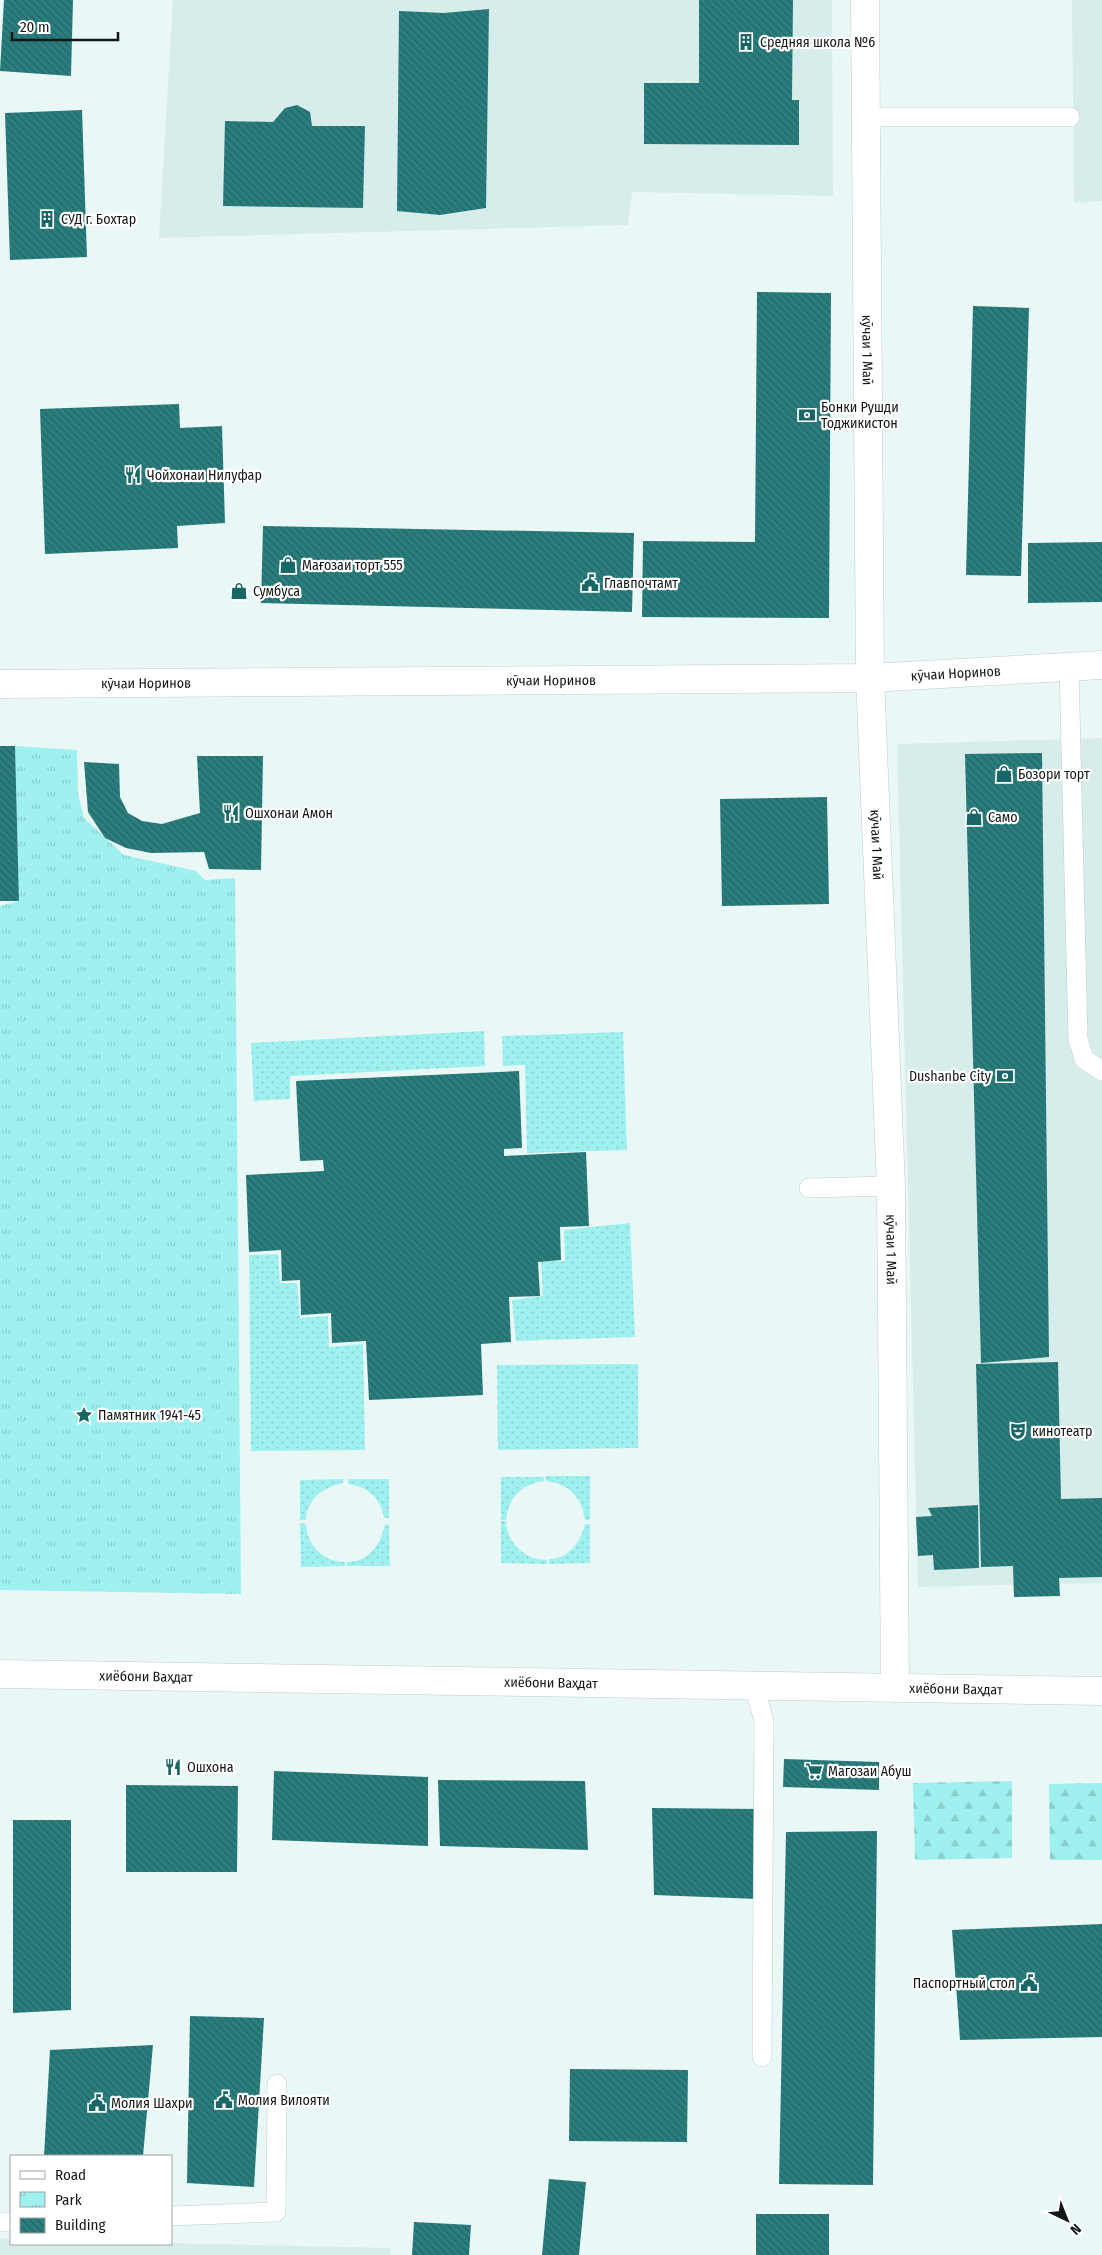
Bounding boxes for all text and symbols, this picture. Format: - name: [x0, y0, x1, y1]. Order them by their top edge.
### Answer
- scale bar: [12, 10, 119, 42]
- text: 20 m: [20, 18, 50, 36]
- building icon: Средняя школа №6: [736, 32, 756, 52]
- place label: Средняя школа №6: [760, 34, 875, 51]
- building icon: СУД г. Бохтар: [37, 209, 57, 229]
- place label: СУД г. Бохтар: [61, 211, 136, 228]
- street label: кӯчаи 1 Май: [858, 315, 876, 385]
- place label: Бонки Рушди Тоджикистон: [821, 399, 899, 432]
- bank icon: Бонки Рушди Тоджикистон: [797, 405, 817, 425]
- restaurant icon: Чойхонаи Нилуфар: [123, 465, 143, 485]
- place label: Чойхонаи Нилуфар: [147, 467, 262, 484]
- shop icon: Мағозаи торт 555: [278, 555, 298, 575]
- place label: Мағозаи торт 555: [302, 557, 403, 574]
- public building icon: Главпочтамт: [580, 573, 600, 593]
- place label: Главпочтамт: [604, 575, 678, 592]
- shop icon: Сумбуса: [229, 581, 249, 601]
- place label: Сумбуса: [253, 583, 300, 600]
- street label: кӯчаи Норинов: [910, 663, 1001, 685]
- street label: кӯчаи Норинов: [506, 672, 596, 690]
- street label: кӯчаи Норинов: [101, 675, 191, 692]
- shop icon: Бозори торт: [994, 764, 1014, 784]
- place label: Бозори торт: [1018, 766, 1090, 783]
- restaurant icon: Ошхонаи Амон: [221, 803, 241, 823]
- place label: Ошхонаи Амон: [245, 805, 333, 822]
- shop icon: Само: [964, 807, 984, 827]
- street label: кӯчаи 1 Май: [866, 809, 886, 880]
- place label: Само: [988, 809, 1018, 826]
- bank icon: Dushanbe City: [995, 1066, 1015, 1086]
- place label: Dushanbe City: [909, 1068, 992, 1085]
- street label: кӯчаи 1 Май: [882, 1214, 900, 1285]
- place icon: Памятник 1941-45: [74, 1405, 94, 1425]
- place label: Памятник 1941-45: [98, 1407, 201, 1424]
- theatre icon: кинотеатр: [1008, 1421, 1028, 1441]
- place label: кинотеатр: [1032, 1423, 1092, 1440]
- street label: хиёбони Ваҳдат: [99, 1668, 193, 1686]
- street label: хиёбони Ваҳдат: [504, 1674, 598, 1692]
- street label: хиёбони Ваҳдат: [909, 1680, 1003, 1698]
- restaurant icon: Ошхона: [163, 1757, 183, 1777]
- place label: Ошхона: [187, 1759, 234, 1776]
- supermarket icon: Магозаи Абуш: [804, 1761, 824, 1781]
- place label: Магозаи Абуш: [828, 1763, 911, 1780]
- public building icon: Паспортный стол: [1019, 1973, 1039, 1993]
- place label: Паспортный стол: [913, 1975, 1015, 1992]
- public building icon: Молия Вилояти: [214, 2090, 234, 2110]
- place label: Молия Вилояти: [238, 2092, 330, 2109]
- public building icon: Молия Шахри: [87, 2093, 107, 2113]
- place label: Молия Шахри: [111, 2095, 193, 2112]
- legend: [10, 2155, 172, 2245]
- text: Road: [55, 2166, 86, 2184]
- text: Park: [55, 2191, 82, 2209]
- north arrow: [1042, 2195, 1092, 2245]
- text: Building: [55, 2216, 106, 2234]
- text: N: [1067, 2220, 1084, 2238]

